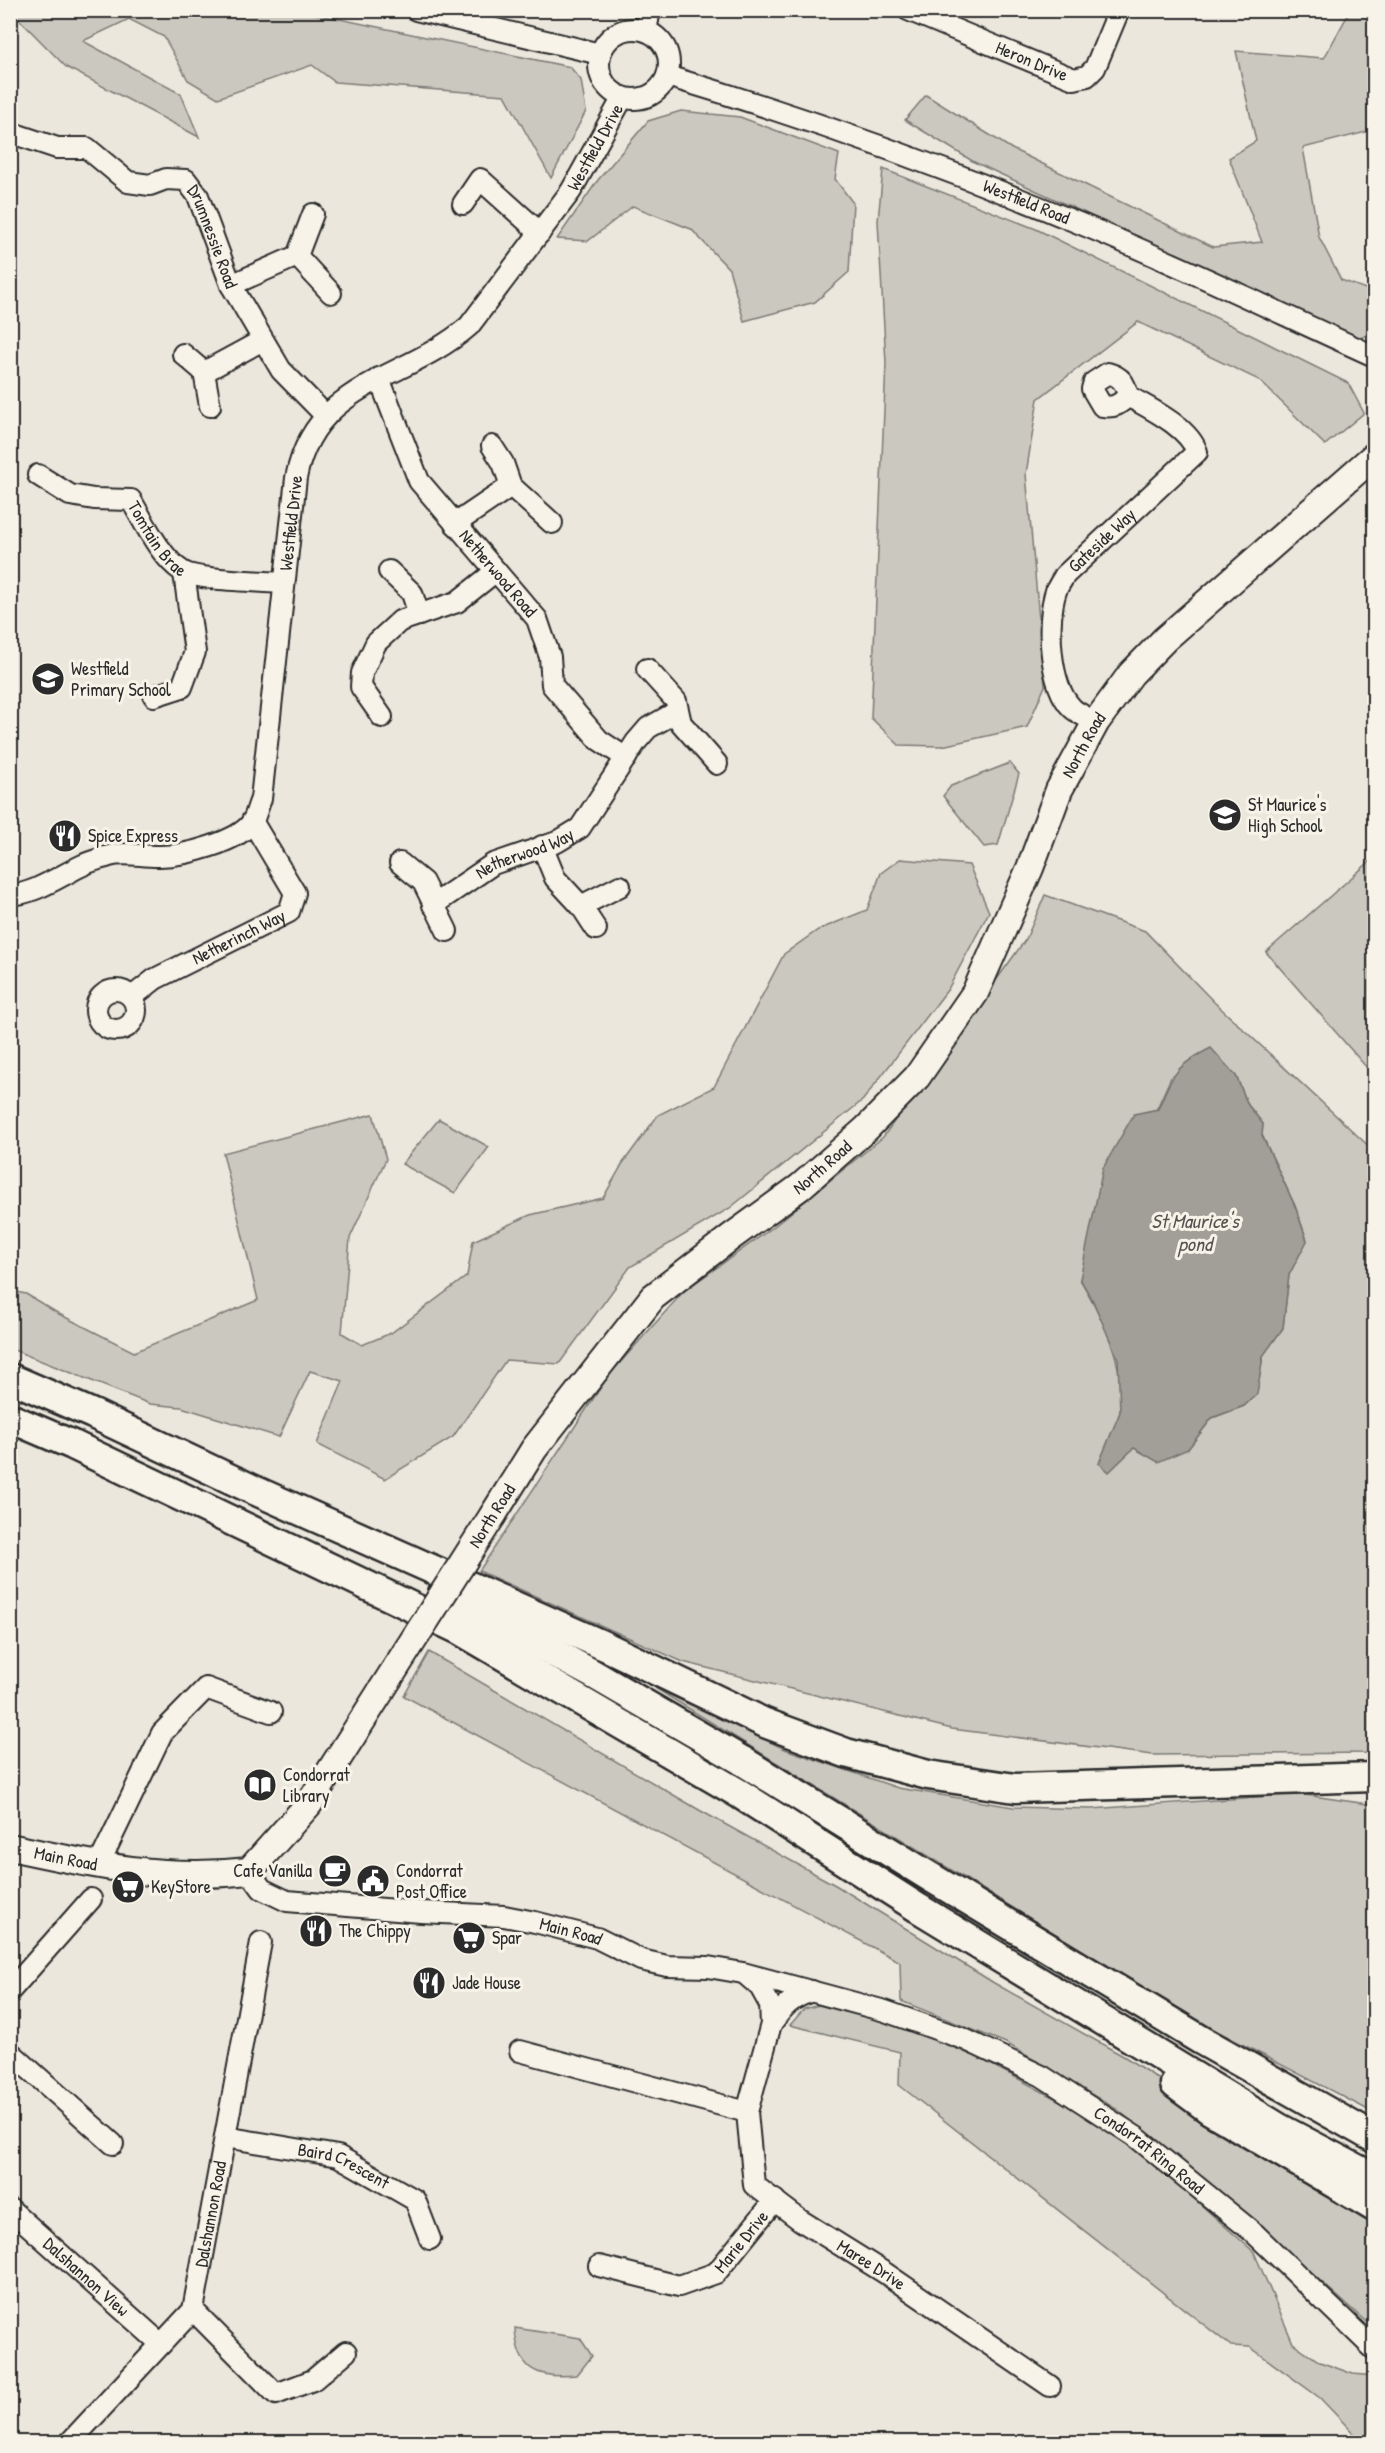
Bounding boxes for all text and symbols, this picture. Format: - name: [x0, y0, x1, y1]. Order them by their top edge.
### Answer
- street label: Heron Drive: [992, 35, 1072, 87]
- street label: Westfield Drive: [561, 99, 629, 195]
- street label: Westfield Road: [980, 173, 1074, 230]
- street label: Drumnessie Road: [182, 179, 244, 292]
- street label: Westfield Drive: [273, 474, 308, 572]
- street label: Tomtain Brae: [122, 496, 191, 583]
- street label: Gateside Way: [1062, 502, 1141, 578]
- street label: Netherwood Road: [454, 524, 543, 622]
- place label: Westfield Primary School: [71, 656, 171, 702]
- school or university icon: Westfield Primary School: [30, 661, 66, 697]
- street label: North Road: [1055, 707, 1111, 782]
- place label: St Maurice's High School: [1248, 792, 1327, 838]
- school or university icon: St Maurice's High School: [1207, 797, 1243, 833]
- restaurant icon: Spice Express: [47, 818, 83, 854]
- street label: Netherwood Way: [470, 821, 579, 885]
- place label: Spice Express: [88, 823, 178, 848]
- street label: Netherinch Way: [188, 903, 290, 970]
- street label: North Road: [788, 1134, 857, 1200]
- water label: St Maurice's pond: [1151, 1207, 1241, 1258]
- street label: North Road: [462, 1479, 521, 1553]
- place label: Condorrat Library: [283, 1762, 350, 1808]
- library icon: Condorrat Library: [242, 1767, 278, 1803]
- street label: Main Road: [32, 1840, 99, 1877]
- cafe icon: Cafe Vanilla: [317, 1853, 353, 1889]
- place label: Cafe Vanilla: [233, 1858, 312, 1883]
- place label: Condorrat Post Office: [396, 1858, 467, 1904]
- public building icon: Condorrat Post Office: [355, 1863, 391, 1899]
- supermarket icon: KeyStore: [110, 1869, 146, 1905]
- place label: KeyStore: [151, 1874, 211, 1899]
- street label: Main Road: [537, 1911, 607, 1951]
- restaurant icon: The Chippy: [298, 1913, 334, 1949]
- place label: The Chippy: [339, 1918, 411, 1943]
- supermarket icon: Spar: [451, 1920, 487, 1956]
- place label: Spar: [492, 1925, 522, 1950]
- restaurant icon: Jade House: [411, 1965, 447, 2001]
- place label: Jade House: [452, 1970, 521, 1995]
- street label: Condorrat Ring Road: [1089, 2100, 1210, 2200]
- street label: Baird Crescent: [296, 2136, 395, 2195]
- street label: Dalshannon Road: [188, 2159, 232, 2269]
- street label: Marie Drive: [708, 2205, 774, 2278]
- street label: Dalshannon View: [38, 2231, 135, 2322]
- street label: Maree Drive: [832, 2233, 911, 2296]

